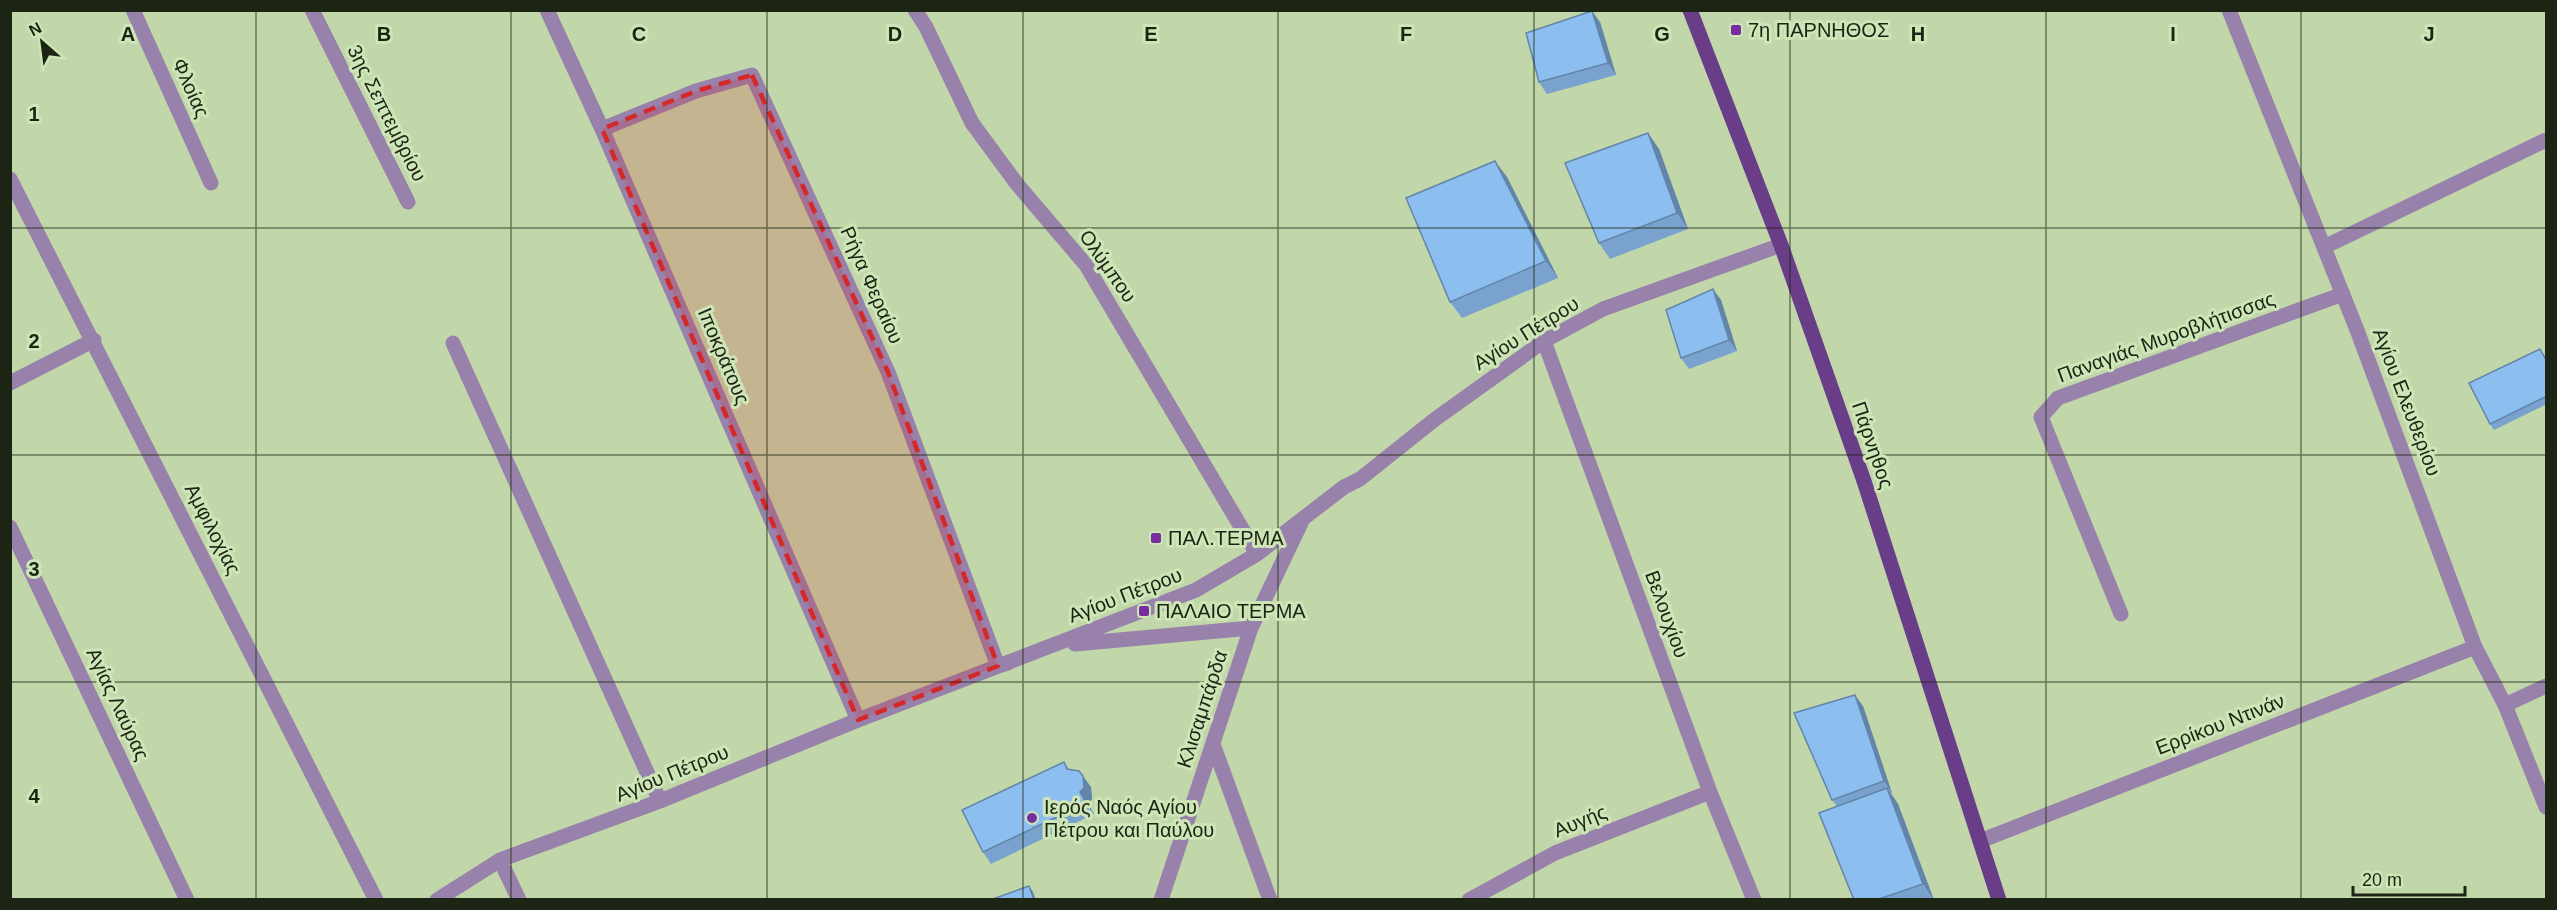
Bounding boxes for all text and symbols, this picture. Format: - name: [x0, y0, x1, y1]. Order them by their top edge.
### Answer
- north arrow: [12, 12, 72, 72]
- text: N: [26, 19, 44, 39]
- place label: 7η ΠΑΡΝΗΘΟΣ: [1748, 19, 1889, 41]
- text: A: [121, 23, 135, 45]
- text: B: [377, 23, 391, 45]
- text: C: [632, 23, 646, 45]
- text: D: [888, 23, 902, 45]
- text: E: [1144, 23, 1158, 45]
- text: F: [1400, 23, 1412, 45]
- text: G: [1654, 23, 1670, 45]
- marker: 7η ΠΑΡΝΗΘΟΣ: [1729, 23, 1743, 37]
- text: H: [1911, 23, 1925, 45]
- text: I: [2170, 23, 2176, 45]
- text: J: [2423, 23, 2435, 45]
- street label: 3ης Σεπτεμβρίου: [343, 41, 431, 185]
- street label: Φλοίας: [168, 55, 214, 121]
- text: 1: [28, 103, 40, 125]
- street label: Ρήγα Φεραίου: [836, 223, 908, 347]
- street label: Ολύμπου: [1075, 226, 1141, 306]
- street label: Παναγιάς Μυροβλήτισσας: [2054, 287, 2278, 387]
- street label: Αγίου Πέτρου: [1469, 292, 1583, 374]
- street label: Ιποκράτους: [694, 305, 754, 408]
- street label: Αγίου Ελευθερίου: [2369, 325, 2445, 479]
- text: 2: [28, 330, 40, 352]
- street label: Πάρνηθος: [1848, 399, 1898, 492]
- street label: Αμφιλοχίας: [181, 480, 245, 578]
- place label: ΠΑΛ.ΤΕΡΜΑ: [1168, 527, 1284, 549]
- marker: ΠΑΛ.ΤΕΡΜΑ: [1149, 531, 1163, 545]
- text: 3: [28, 558, 40, 580]
- street label: Αγίου Πέτρου: [1065, 563, 1185, 627]
- street label: Βελουχίου: [1641, 567, 1693, 661]
- place label: ΠΑΛΑΙΟ ΤΕΡΜΑ: [1156, 600, 1306, 622]
- marker: ΠΑΛΑΙΟ ΤΕΡΜΑ: [1137, 604, 1151, 618]
- street label: Αγίας Λαύρας: [82, 644, 154, 764]
- street label: Κλισαμπάρδα: [1173, 647, 1231, 771]
- street label: Ερρίκου Ντινάν: [2152, 689, 2288, 759]
- street label: Αγίου Πέτρου: [612, 740, 732, 806]
- text: 4: [28, 785, 40, 807]
- place label: Ιερός Ναός Αγίου Πέτρου και Παύλου: [1044, 796, 1214, 841]
- street label: Αυγής: [1550, 800, 1610, 842]
- marker: Ιερός Ναός Αγίου Πέτρου και Παύλου: [1025, 811, 1039, 825]
- scale bar: [2353, 859, 2466, 897]
- text: 20 m: [2362, 870, 2402, 890]

